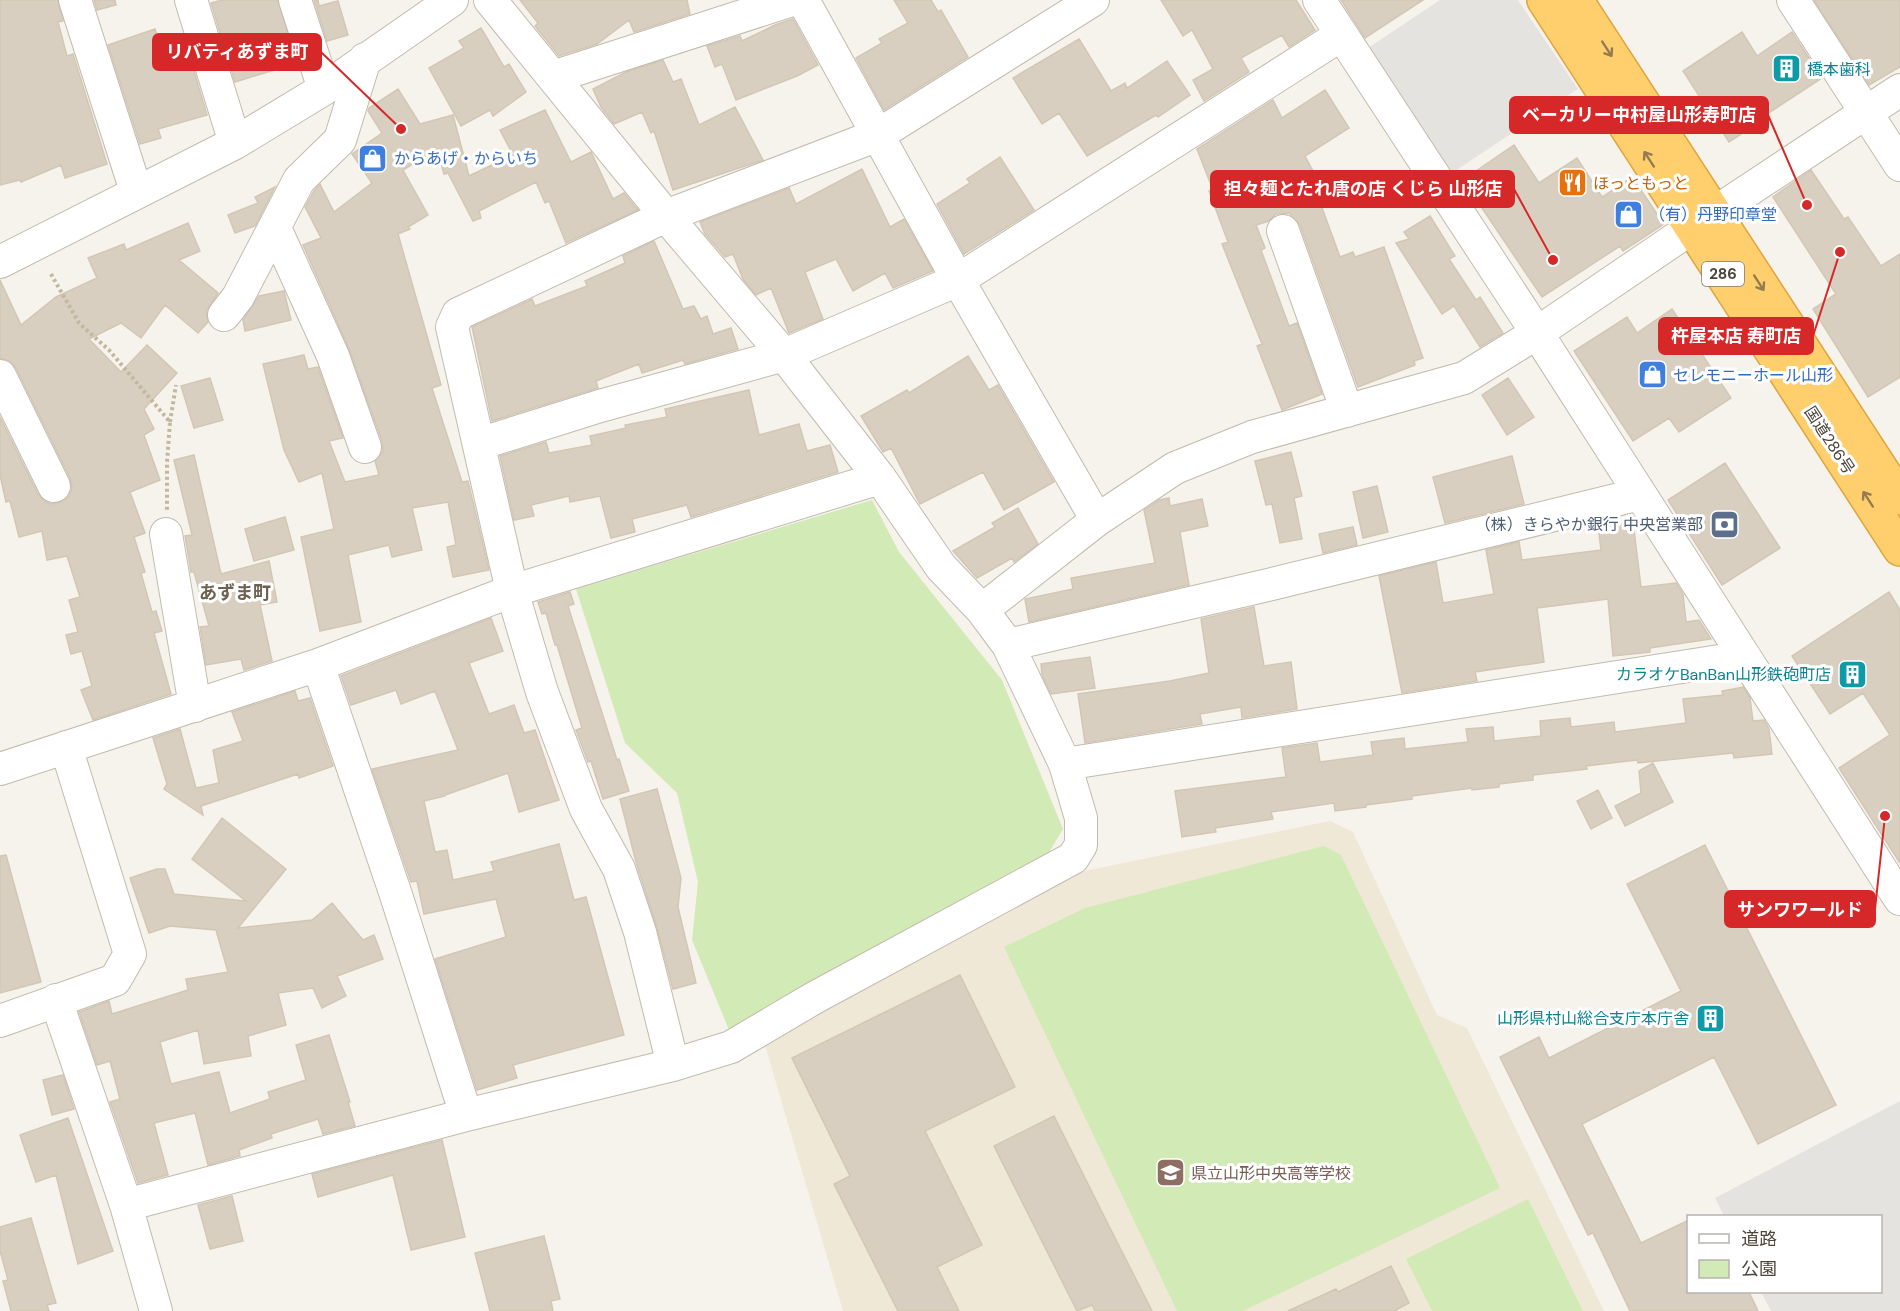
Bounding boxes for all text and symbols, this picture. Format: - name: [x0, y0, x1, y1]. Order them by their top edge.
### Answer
- callout: リバティあずま町: [153, 34, 321, 70]
- text: リバティあずま町: [166, 40, 308, 64]
- one-way arrow: [1602, 40, 1614, 57]
- building icon: 橋本歯科: [1770, 53, 1802, 85]
- place label: 橋本歯科: [1807, 59, 1871, 80]
- callout: ベーカリー中村屋山形寿町店: [1510, 97, 1768, 133]
- text: ベーカリー中村屋山形寿町店: [1522, 103, 1756, 127]
- shop icon: からあげ・からいち: [357, 142, 389, 174]
- place label: からあげ・からいち: [394, 148, 538, 169]
- one-way arrow: [1642, 151, 1654, 168]
- restaurant icon: ほっともっと: [1556, 167, 1588, 199]
- callout: 担々麺とたれ唐の店 くじら 山形店: [1211, 171, 1514, 207]
- place label: ほっともっと: [1593, 173, 1689, 194]
- text: 担々麺とたれ唐の店 くじら 山形店: [1224, 177, 1502, 201]
- shop icon: （有）丹野印章堂: [1612, 198, 1644, 230]
- place label: （有）丹野印章堂: [1649, 204, 1777, 225]
- road number: 286: [1702, 262, 1744, 286]
- one-way arrow: [1754, 274, 1766, 291]
- callout: 杵屋本店 寿町店: [1659, 318, 1813, 354]
- text: 杵屋本店 寿町店: [1671, 324, 1801, 348]
- shop icon: セレモニーホール山形: [1636, 359, 1668, 391]
- place label: セレモニーホール山形: [1673, 365, 1833, 386]
- street label: 国道286号: [1800, 402, 1859, 478]
- one-way arrow: [1862, 491, 1875, 508]
- bank icon: （株）きらやか銀行 中央営業部: [1708, 508, 1740, 540]
- place label: （株）きらやか銀行 中央営業部: [1475, 514, 1703, 535]
- district label: あずま町: [199, 581, 271, 605]
- building icon: カラオケBanBan山形鉄砲町店: [1836, 658, 1868, 690]
- place label: カラオケBanBan山形鉄砲町店: [1616, 664, 1831, 685]
- callout: サンワワールド: [1725, 891, 1875, 927]
- text: サンワワールド: [1737, 898, 1863, 922]
- building icon: 山形県村山総合支庁本庁舎: [1694, 1002, 1726, 1034]
- place label: 山形県村山総合支庁本庁舎: [1497, 1008, 1689, 1029]
- school or university icon: 県立山形中央高等学校: [1154, 1157, 1186, 1189]
- place label: 県立山形中央高等学校: [1191, 1163, 1351, 1184]
- legend: [1687, 1215, 1882, 1293]
- text: 道路: [1741, 1227, 1777, 1251]
- text: 公園: [1741, 1257, 1777, 1281]

